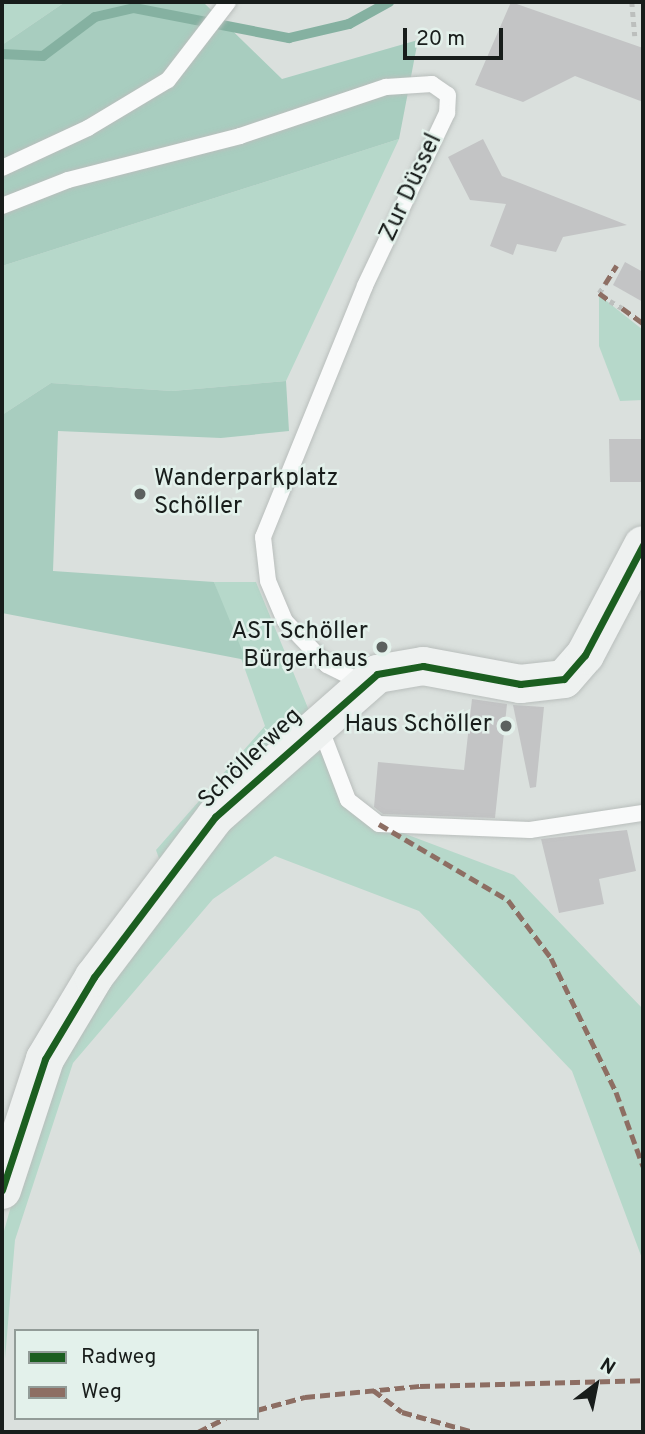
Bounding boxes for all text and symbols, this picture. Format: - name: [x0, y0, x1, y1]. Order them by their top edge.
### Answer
- scale bar: [407, 14, 507, 58]
- text: 20 m: [416, 26, 465, 53]
- street label: Zur Düssel: [375, 130, 449, 246]
- place label: Wanderparkplatz Schöller: [154, 466, 338, 522]
- marker: Wanderparkplatz Schöller: [132, 486, 148, 502]
- place label: AST Schöller Bürgerhaus: [230, 619, 368, 675]
- marker: AST Schöller Bürgerhaus: [374, 639, 390, 655]
- street label: Schöllerweg: [193, 703, 309, 815]
- place label: Haus Schöller: [344, 712, 492, 740]
- marker: Haus Schöller: [498, 718, 514, 734]
- legend: [14, 1329, 259, 1420]
- text: Radweg: [81, 1344, 156, 1371]
- north arrow: [561, 1350, 631, 1420]
- text: N: [595, 1353, 619, 1381]
- text: Weg: [81, 1379, 122, 1406]

